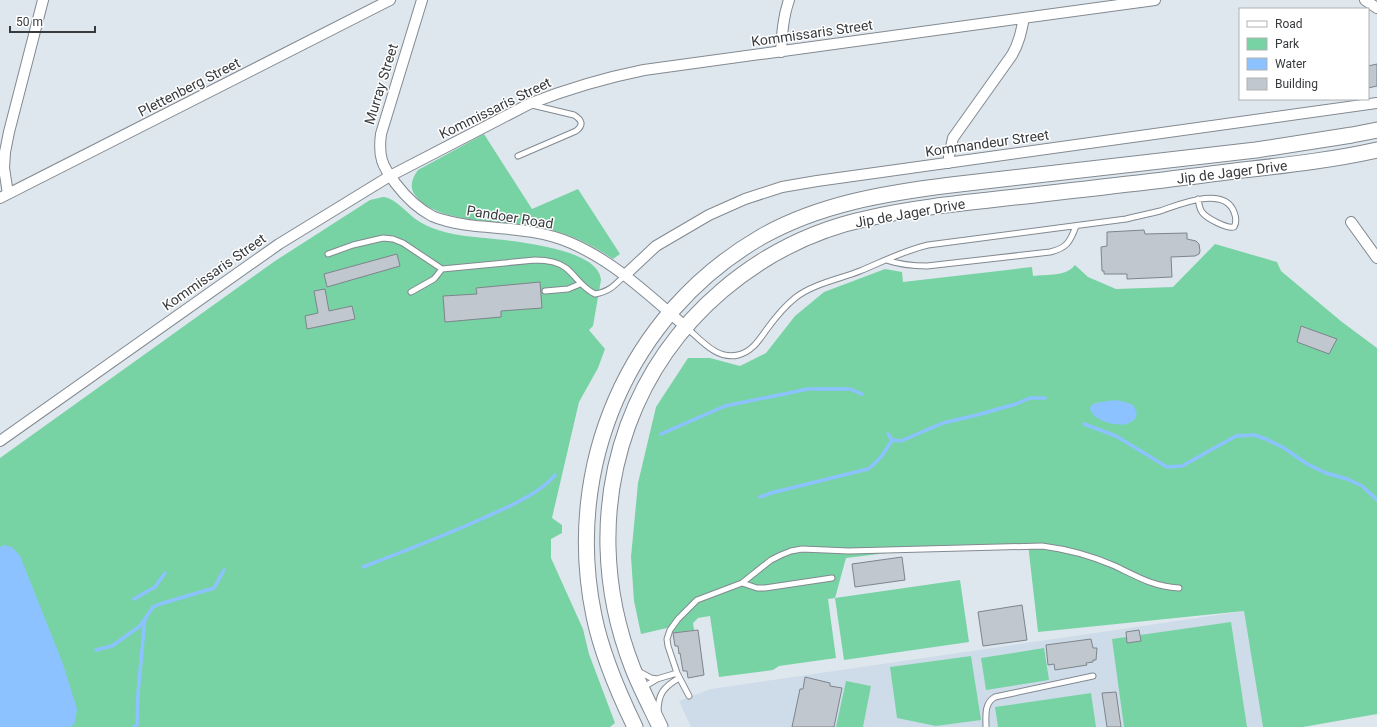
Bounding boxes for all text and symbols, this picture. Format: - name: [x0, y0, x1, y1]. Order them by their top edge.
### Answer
- scale bar: [10, 8, 95, 34]
- legend: [1239, 8, 1369, 100]
- text: 50 m: [16, 15, 43, 29]
- street label: Kommissaris Street: [750, 17, 874, 49]
- text: Road: [1275, 17, 1303, 31]
- text: Park: [1275, 37, 1300, 51]
- street label: Murray Street: [361, 41, 401, 126]
- street label: Plettenberg Street: [135, 54, 243, 120]
- text: Water: [1275, 57, 1306, 71]
- street label: Kommissaris Street: [436, 74, 554, 142]
- text: Building: [1275, 77, 1318, 91]
- street label: Kommandeur Street: [924, 126, 1050, 160]
- street label: Jip de Jager Drive: [1176, 157, 1288, 187]
- street label: Jip de Jager Drive: [854, 195, 966, 231]
- street label: Pandoer Road: [465, 202, 555, 232]
- street label: Kommissaris Street: [159, 230, 269, 314]

